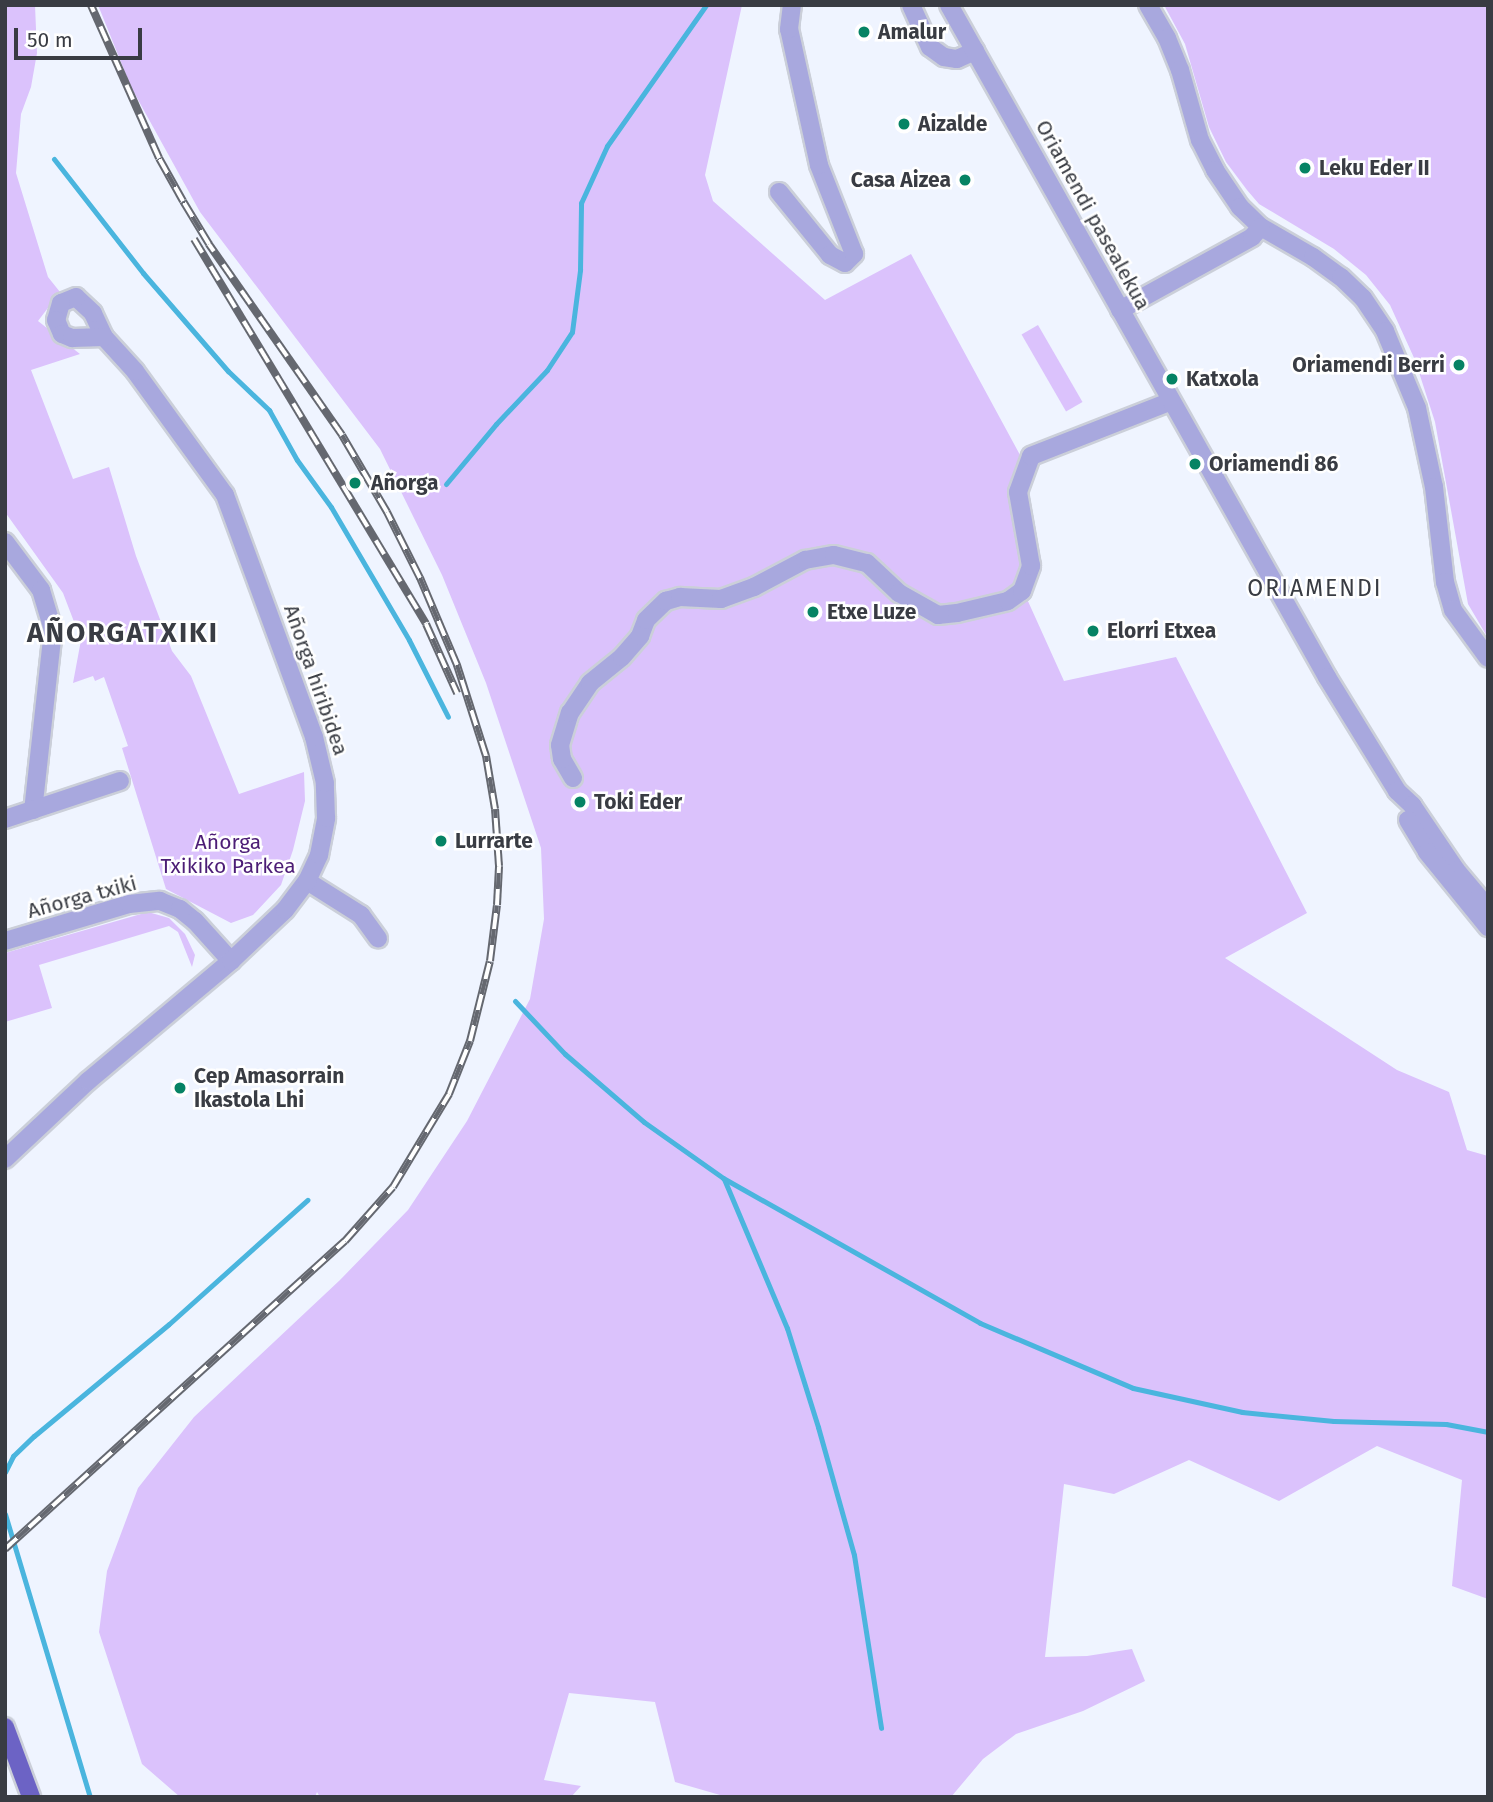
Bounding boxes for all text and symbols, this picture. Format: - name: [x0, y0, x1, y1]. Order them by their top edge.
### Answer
- scale bar: [18, 14, 145, 58]
- place label: Amalur: [878, 19, 946, 45]
- marker: Amalur: [856, 24, 872, 40]
- text: 50 m: [27, 27, 73, 53]
- place label: Aizalde: [918, 111, 987, 137]
- marker: Aizalde: [896, 116, 912, 132]
- street label: Oriamendi pasealekua: [1030, 116, 1156, 314]
- place label: Leku Eder II: [1319, 155, 1430, 181]
- marker: Leku Eder II: [1297, 160, 1313, 176]
- place label: Casa Aizea: [851, 167, 951, 193]
- marker: Casa Aizea: [957, 172, 973, 188]
- place label: Oriamendi Berri: [1292, 352, 1445, 378]
- marker: Oriamendi Berri: [1451, 357, 1467, 373]
- place label: Katxola: [1186, 366, 1259, 392]
- marker: Katxola: [1164, 371, 1180, 387]
- place label: Oriamendi 86: [1209, 451, 1338, 477]
- marker: Oriamendi 86: [1187, 456, 1203, 472]
- place label: Añorga: [371, 470, 439, 496]
- marker: Añorga: [345, 473, 365, 493]
- district label: ORIAMENDI: [1248, 574, 1382, 602]
- place label: Etxe Luze: [827, 599, 916, 625]
- street label: Añorga hiribidea: [278, 601, 354, 759]
- marker: Etxe Luze: [805, 604, 821, 620]
- district label: AÑORGATXIKI: [28, 616, 218, 650]
- place label: Elorri Etxea: [1107, 618, 1216, 644]
- marker: Elorri Etxea: [1085, 623, 1101, 639]
- place label: Toki Eder: [594, 789, 682, 815]
- marker: Toki Eder: [572, 794, 588, 810]
- place label: Lurrarte: [455, 828, 533, 854]
- park label: Añorga Txikiko Parkea: [160, 829, 296, 879]
- marker: Lurrarte: [433, 833, 449, 849]
- street label: Añorga txiki: [25, 870, 139, 924]
- place label: Cep Amasorrain Ikastola Lhi: [194, 1063, 344, 1113]
- marker: Cep Amasorrain Ikastola Lhi: [172, 1080, 188, 1096]

